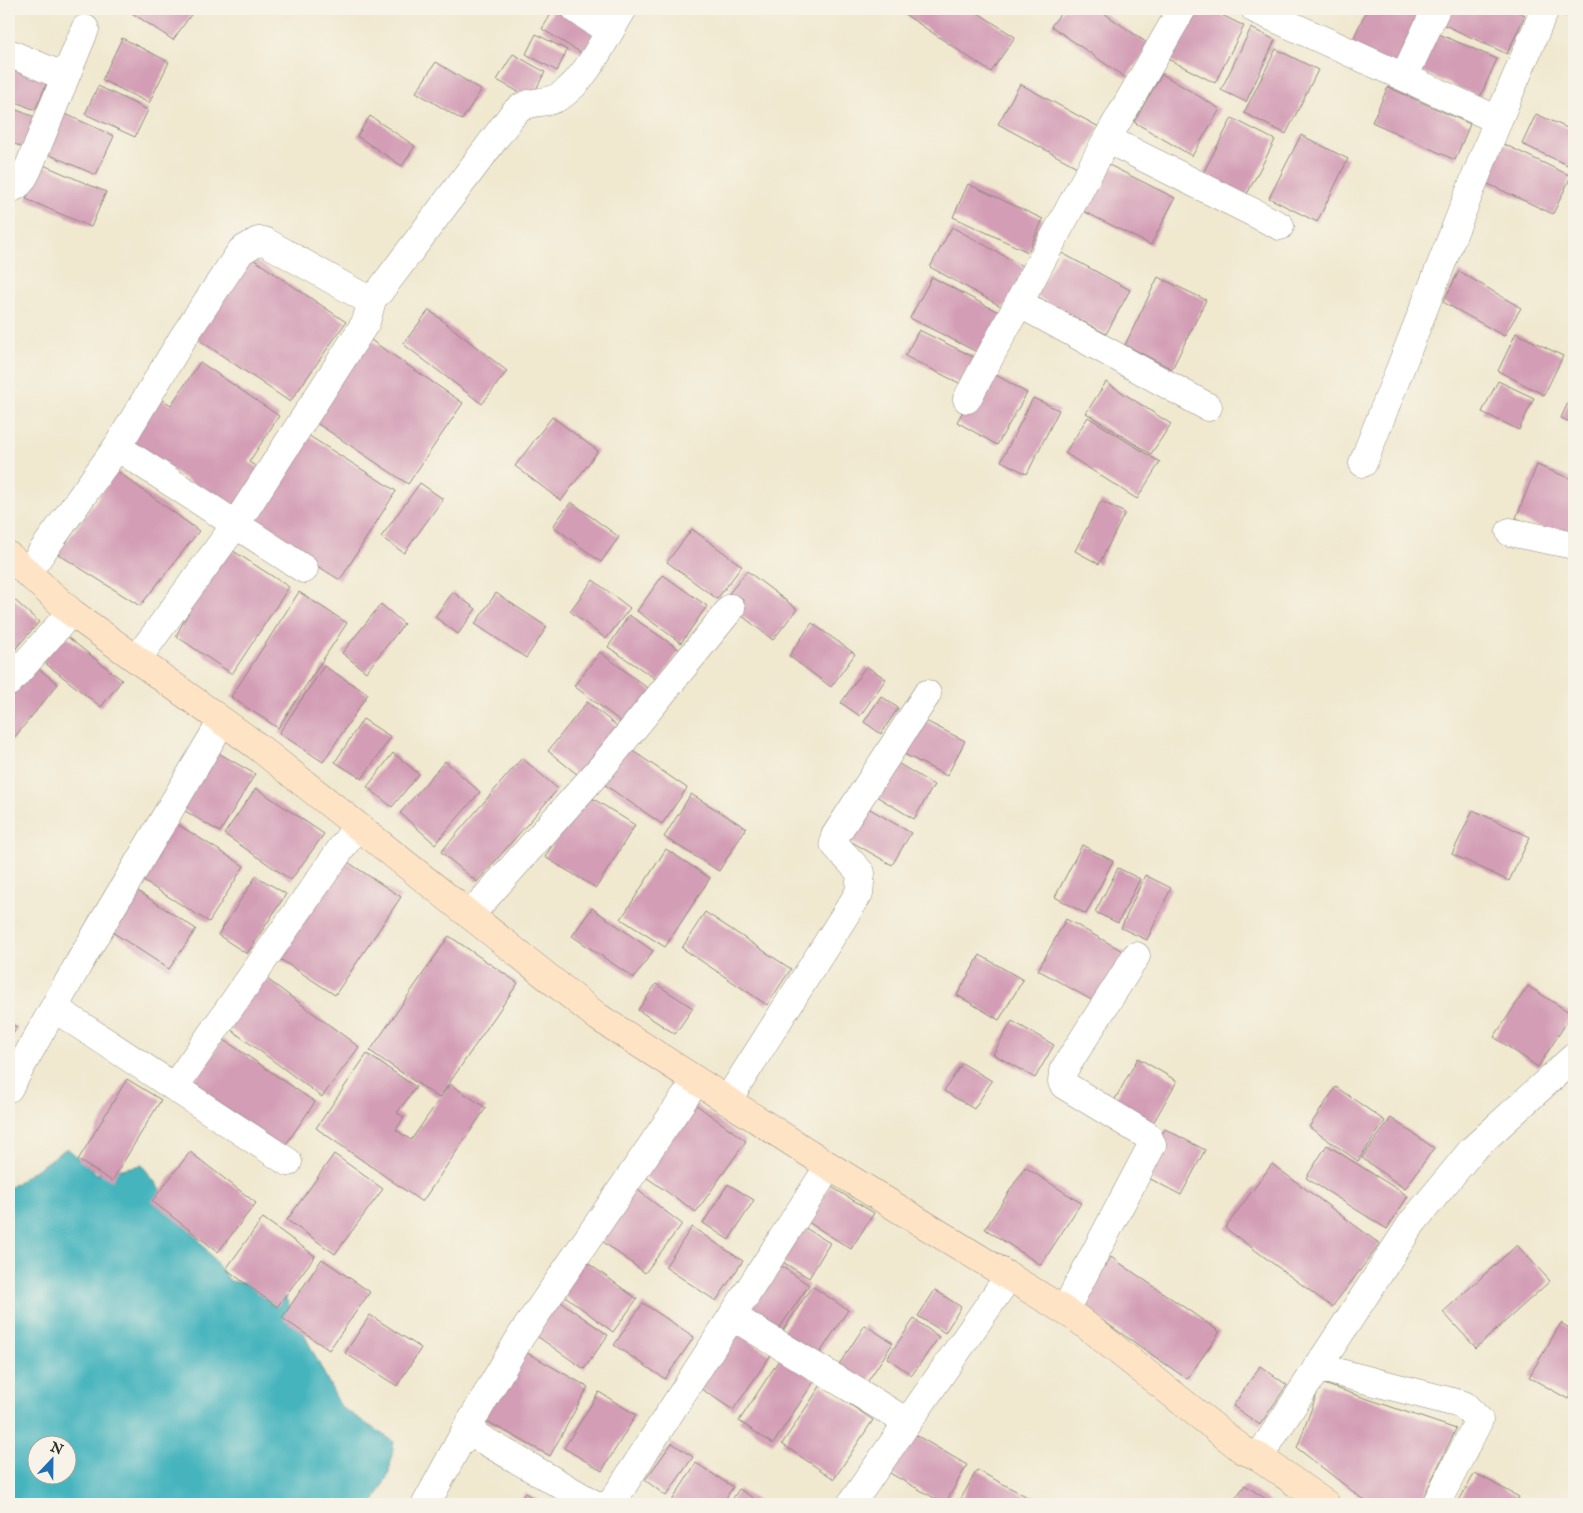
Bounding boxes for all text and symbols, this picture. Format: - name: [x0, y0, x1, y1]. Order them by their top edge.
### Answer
- north arrow: [28, 1436, 78, 1486]
- text: N: [47, 1438, 65, 1459]

